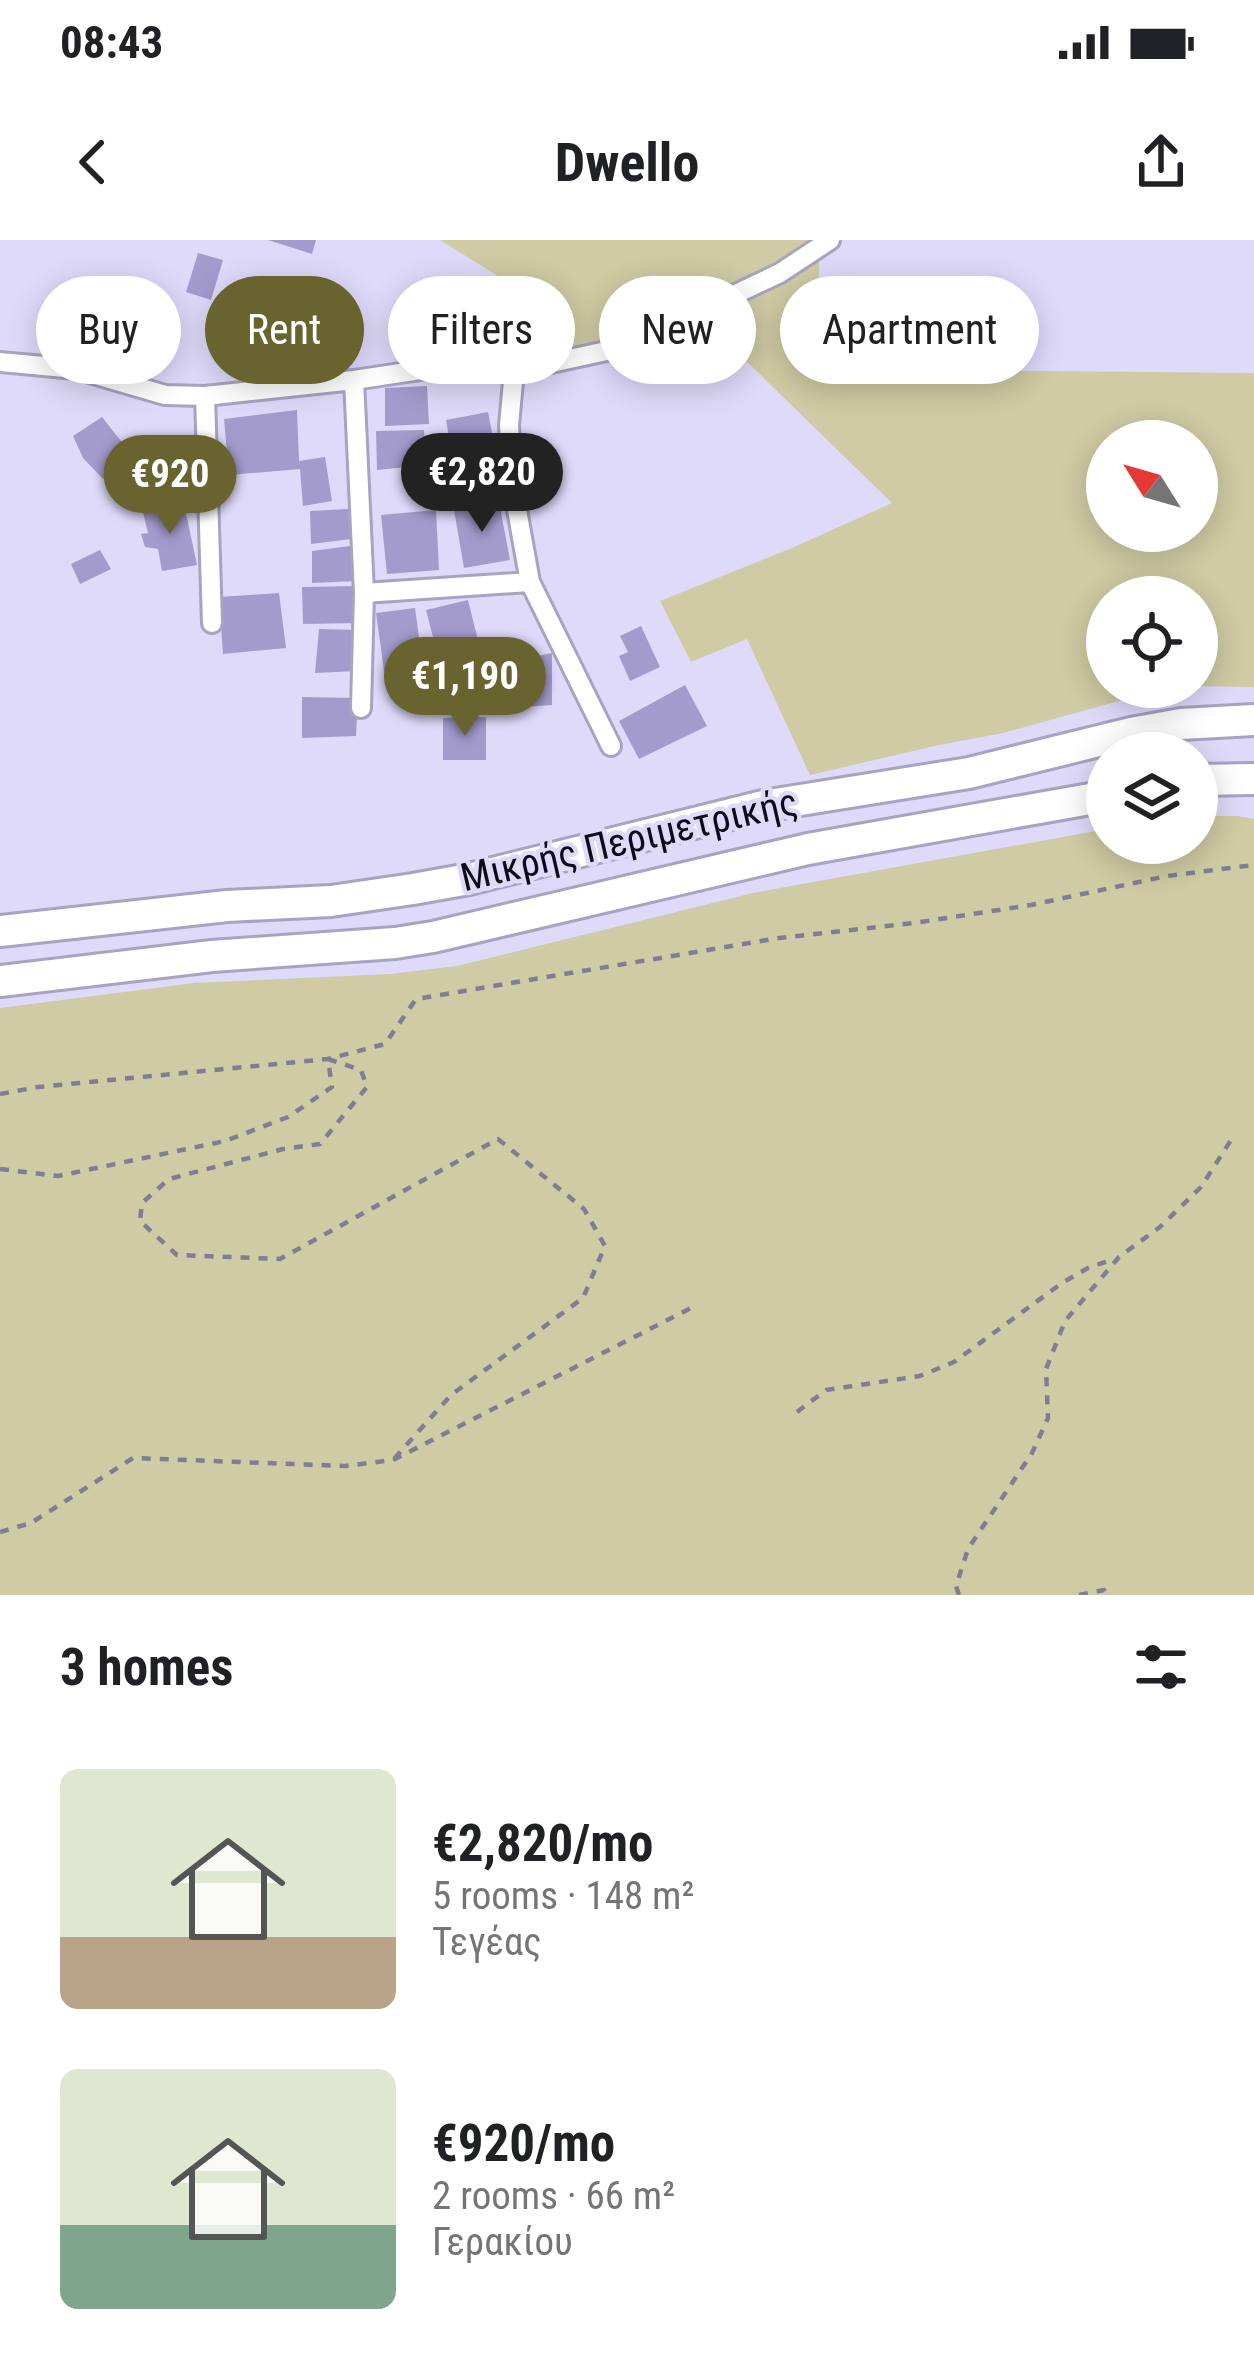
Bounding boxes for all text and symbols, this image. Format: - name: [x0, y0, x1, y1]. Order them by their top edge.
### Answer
- text: 08:43: [60, 16, 163, 69]
- icon: back: [60, 129, 126, 195]
- icon: share: [1128, 129, 1194, 195]
- text: Dwello: [555, 131, 699, 194]
- chip: Buy: [36, 276, 181, 384]
- chip: Rent: [205, 276, 364, 384]
- chip: Filters: [388, 276, 575, 384]
- chip: New: [599, 276, 756, 384]
- chip: Apartment: [780, 276, 1039, 384]
- north arrow: [1086, 420, 1218, 552]
- map controls: [1086, 420, 1218, 864]
- pin: €2,820: [384, 433, 580, 535]
- pin: €920: [99, 435, 241, 537]
- text: €2,820: [428, 449, 536, 495]
- text: €920: [131, 451, 209, 497]
- button: locate: [1086, 576, 1218, 708]
- pin: €1,190: [367, 637, 563, 739]
- text: €1,190: [411, 653, 519, 699]
- button: layers: [1086, 732, 1218, 864]
- street label: Μικρής Περιμετρικής: [456, 779, 802, 901]
- icon: filters: [1128, 1634, 1194, 1700]
- text: 3 homes: [60, 1638, 233, 1697]
- text: €2,820/mo: [432, 1814, 653, 1873]
- icon: home: [156, 1817, 300, 1961]
- text: 5 rooms · 148 m²: [432, 1873, 694, 1919]
- text: Τεγέας: [432, 1919, 542, 1965]
- text: €920/mo: [432, 2114, 615, 2173]
- icon: home: [156, 2117, 300, 2261]
- text: 2 rooms · 66 m²: [432, 2173, 675, 2219]
- text: Γερακίου: [432, 2219, 573, 2265]

